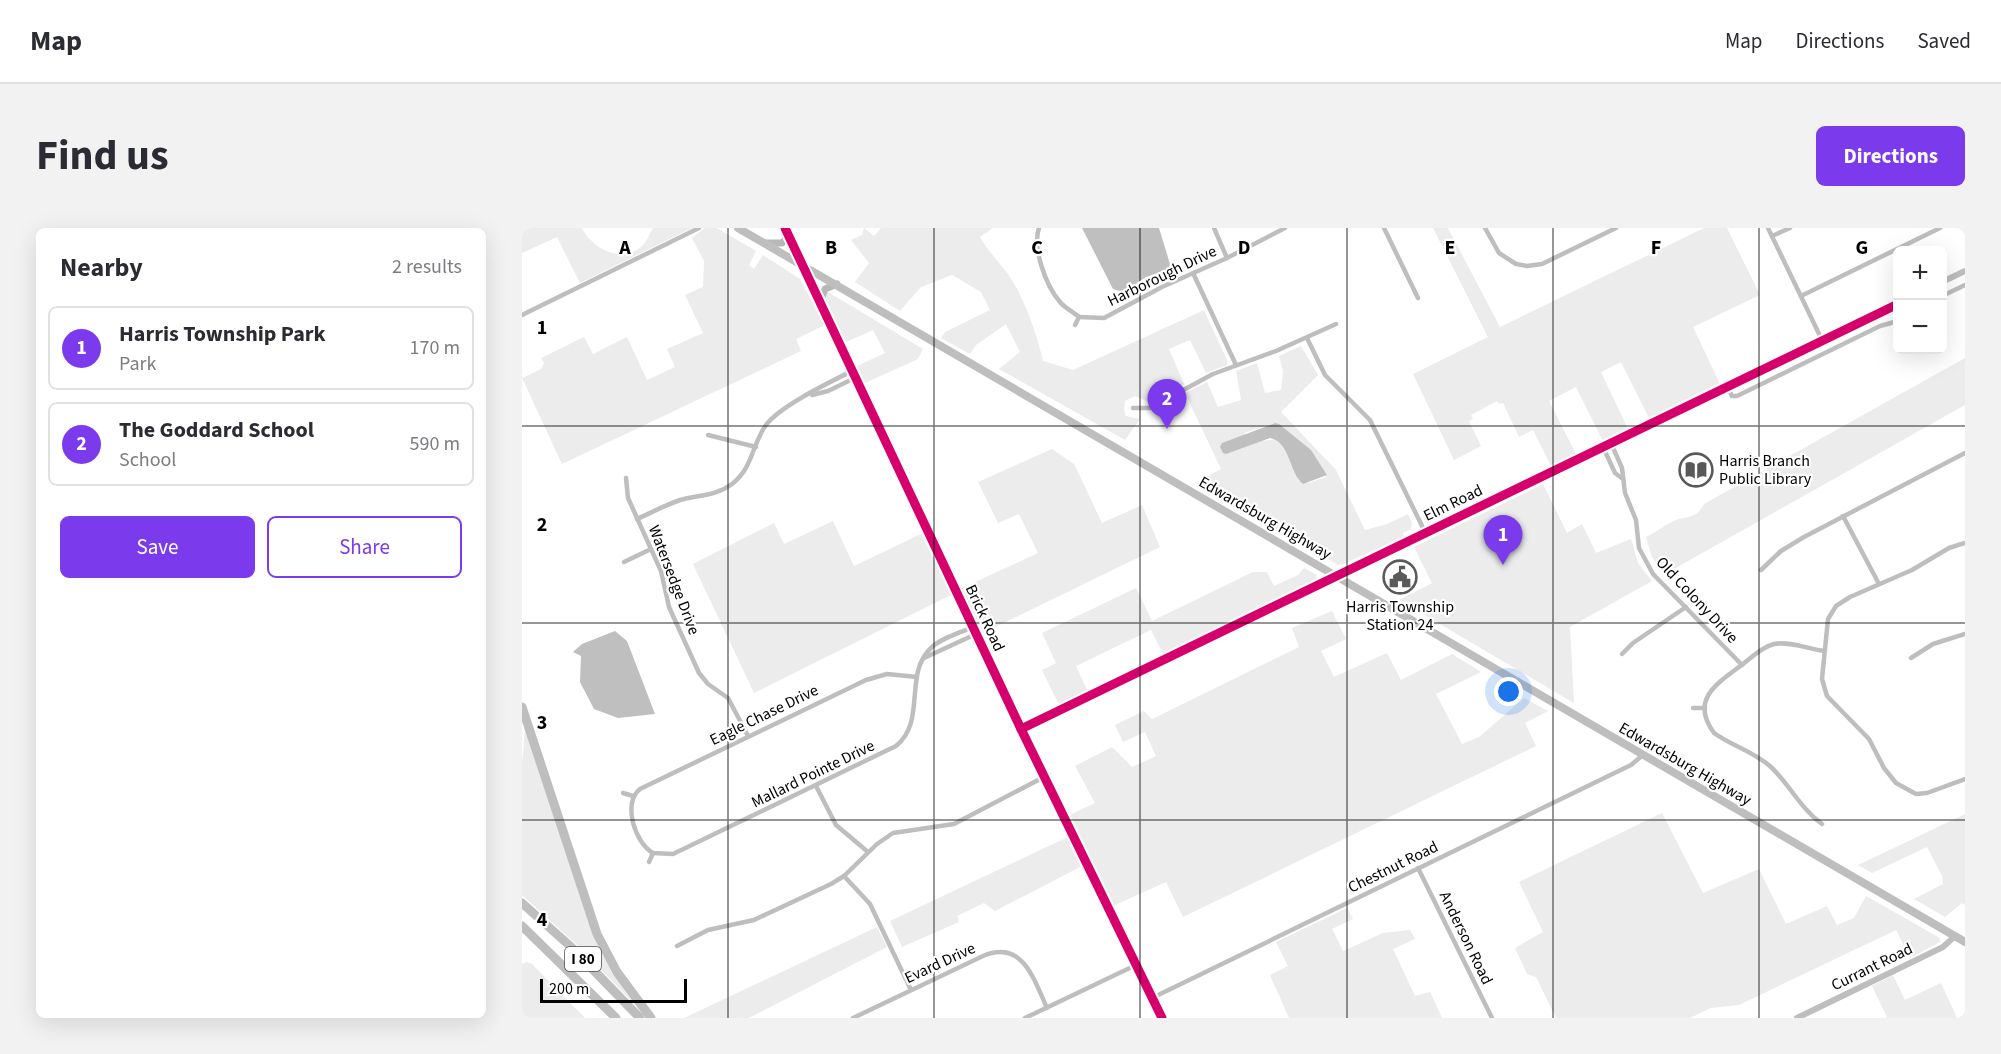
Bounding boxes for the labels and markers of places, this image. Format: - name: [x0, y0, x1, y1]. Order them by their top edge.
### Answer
- pin: 2: [1148, 380, 1186, 429]
- place label: Harris Branch Public Library: [1719, 450, 1812, 490]
- library icon: Harris Branch Public Library: [1678, 452, 1714, 488]
- pin: 1: [1484, 516, 1522, 565]
- public building icon: Harris Township Station 24: [1382, 559, 1418, 595]
- place label: Harris Township Station 24: [1346, 596, 1454, 636]

